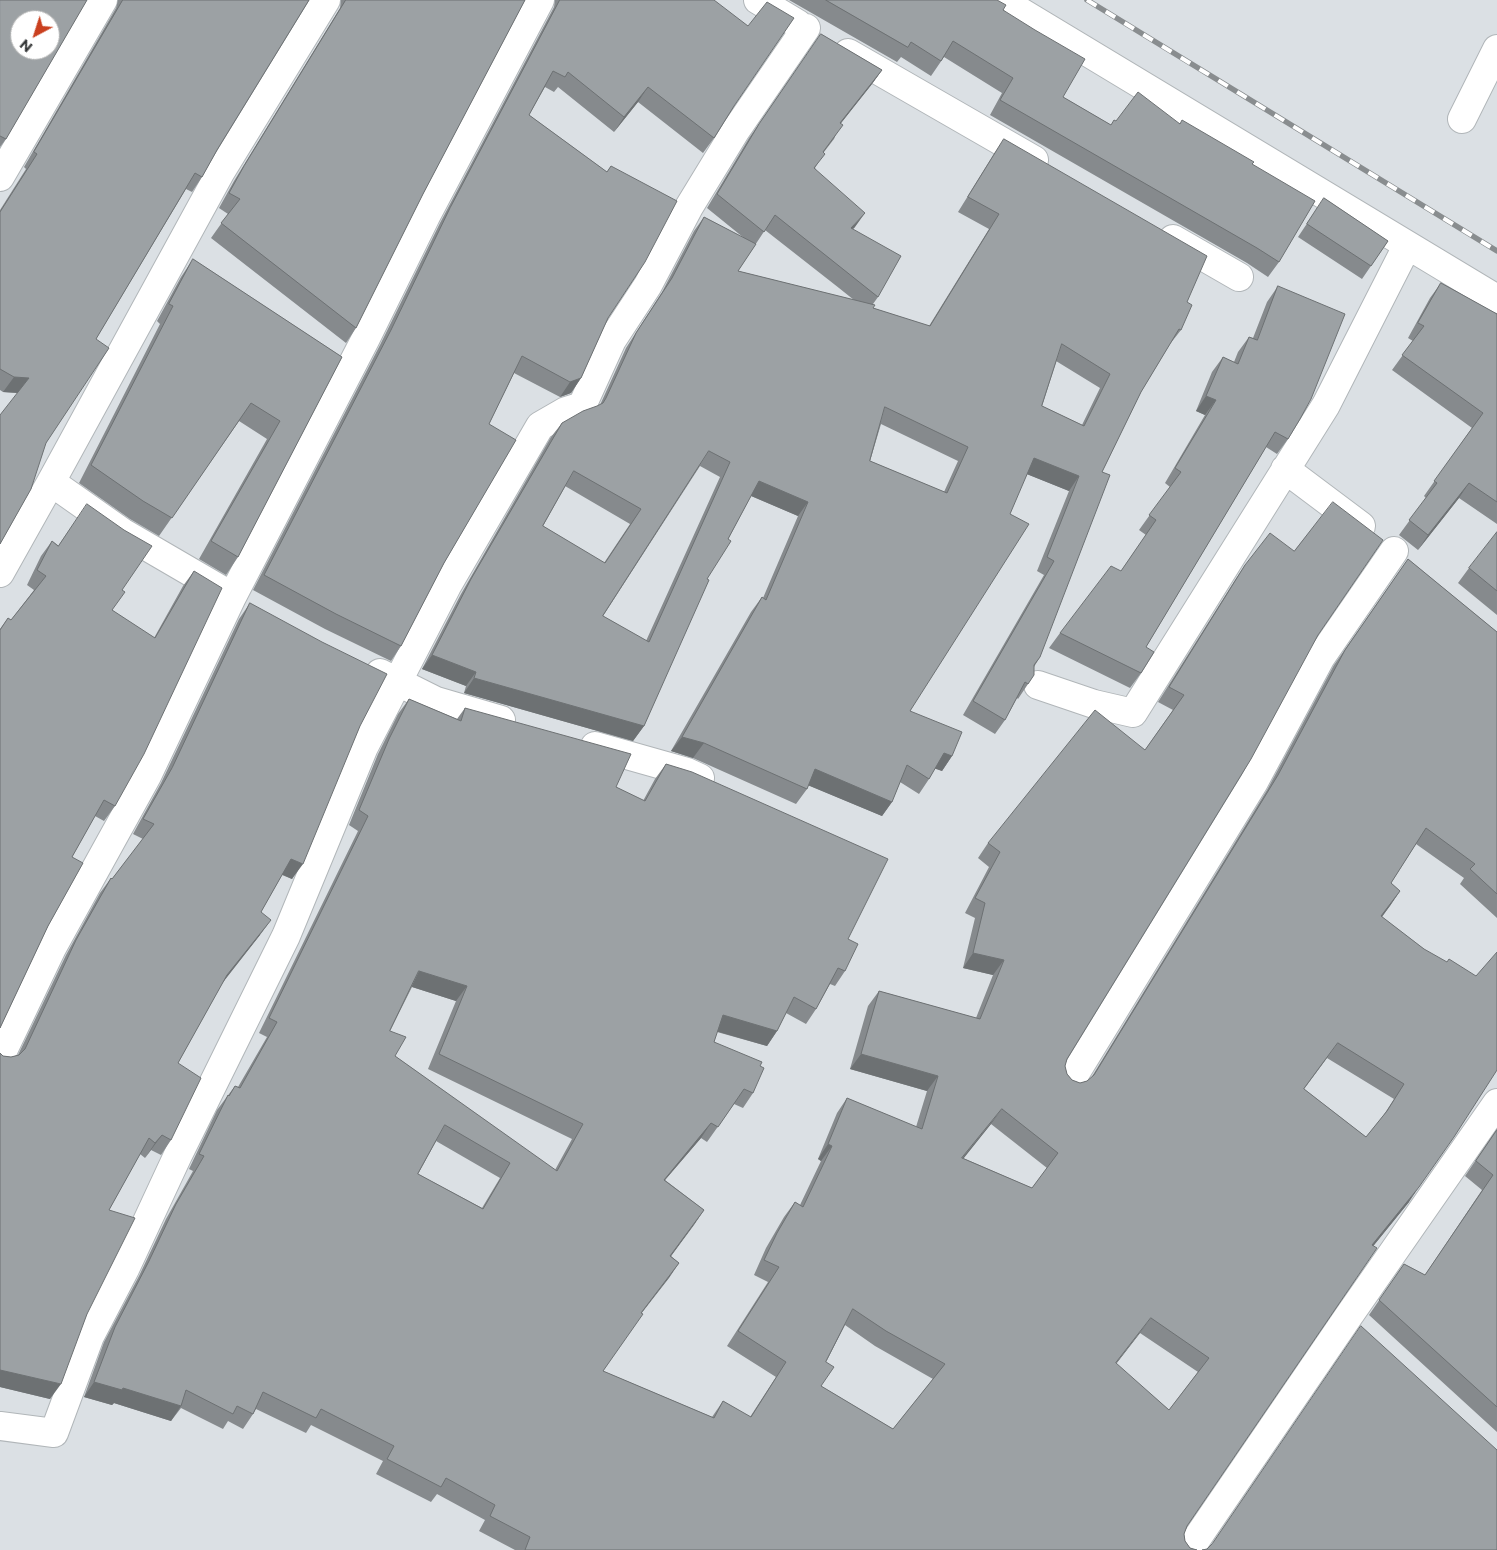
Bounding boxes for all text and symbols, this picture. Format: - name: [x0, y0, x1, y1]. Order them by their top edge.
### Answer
- north arrow: [10, 10, 60, 60]
- text: N: [16, 35, 36, 56]

